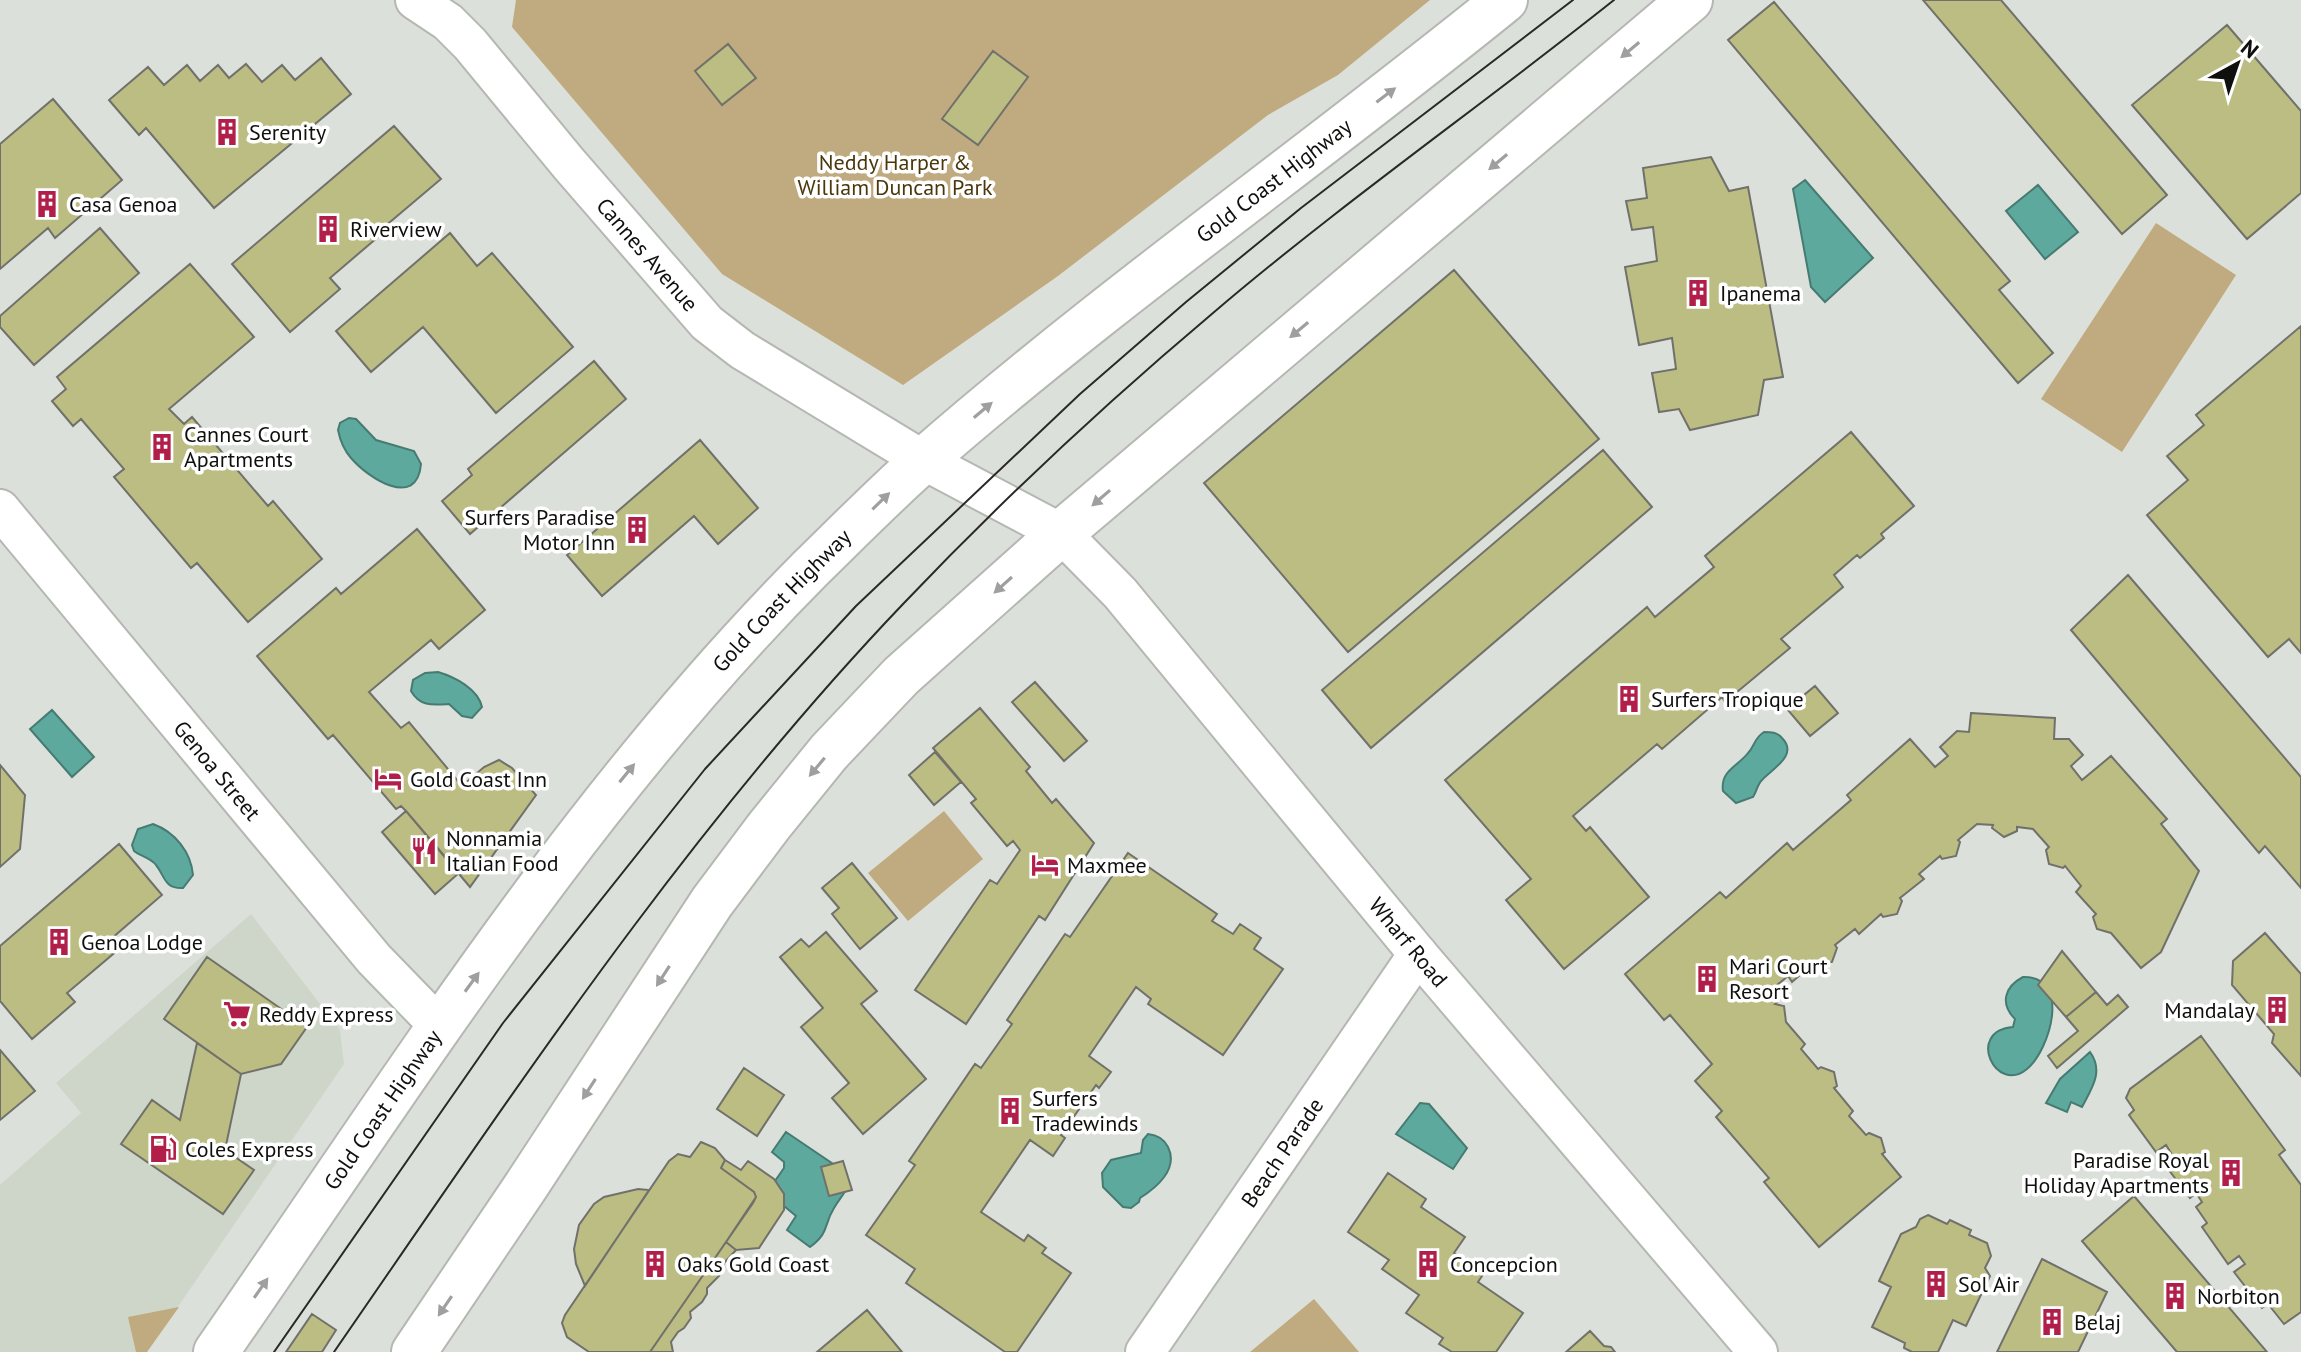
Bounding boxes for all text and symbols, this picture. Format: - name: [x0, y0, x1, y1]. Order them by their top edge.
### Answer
- north arrow: [2197, 24, 2277, 104]
- text: N: [2235, 33, 2264, 64]
- one-way arrow: [1620, 41, 1640, 58]
- one-way arrow: [1376, 88, 1396, 104]
- street label: Gold Coast Highway: [1190, 111, 1358, 249]
- building icon: Serenity: [212, 117, 242, 147]
- place label: Serenity: [249, 118, 327, 146]
- park label: Neddy Harper & William Duncan Park: [798, 148, 993, 201]
- one-way arrow: [1488, 153, 1508, 170]
- building icon: Casa Genoa: [32, 189, 62, 219]
- place label: Casa Genoa: [69, 190, 178, 218]
- street label: Cannes Avenue: [590, 192, 704, 317]
- building icon: Riverview: [313, 214, 343, 244]
- place label: Riverview: [350, 215, 442, 243]
- building icon: Ipanema: [1683, 278, 1713, 308]
- place label: Ipanema: [1720, 279, 1801, 307]
- one-way arrow: [1290, 321, 1310, 338]
- one-way arrow: [973, 402, 993, 419]
- place label: Cannes Court Apartments: [184, 420, 309, 473]
- building icon: Cannes Court Apartments: [147, 432, 177, 462]
- one-way arrow: [1092, 489, 1112, 506]
- one-way arrow: [871, 493, 890, 511]
- place label: Surfers Paradise Motor Inn: [464, 503, 615, 556]
- building icon: Surfers Paradise Motor Inn: [622, 515, 652, 545]
- street label: Gold Coast Highway: [706, 522, 857, 678]
- one-way arrow: [993, 576, 1013, 593]
- building icon: Surfers Tropique: [1614, 684, 1644, 714]
- place label: Surfers Tropique: [1651, 685, 1804, 713]
- street label: Genoa Street: [168, 715, 267, 827]
- one-way arrow: [809, 757, 826, 777]
- one-way arrow: [618, 763, 635, 783]
- hotel icon: Gold Coast Inn: [373, 764, 403, 794]
- place label: Gold Coast Inn: [410, 765, 547, 793]
- place label: Nonnamia Italian Food: [446, 824, 559, 877]
- restaurant icon: Nonnamia Italian Food: [409, 836, 439, 866]
- hotel icon: Maxmee: [1030, 850, 1060, 880]
- place label: Maxmee: [1067, 851, 1147, 879]
- street label: Wharf Road: [1363, 892, 1454, 993]
- building icon: Genoa Lodge: [44, 927, 74, 957]
- place label: Genoa Lodge: [81, 928, 203, 956]
- place label: Mari Court Resort: [1729, 952, 1828, 1005]
- building icon: Mari Court Resort: [1692, 964, 1722, 994]
- one-way arrow: [657, 965, 671, 987]
- one-way arrow: [464, 972, 480, 992]
- building icon: Mandalay: [2262, 995, 2292, 1025]
- place label: Mandalay: [2164, 996, 2256, 1024]
- supermarket icon: Reddy Express: [222, 999, 252, 1029]
- place label: Reddy Express: [259, 1000, 393, 1028]
- street label: Gold Coast Highway: [317, 1023, 448, 1195]
- one-way arrow: [582, 1079, 597, 1100]
- place label: Surfers Tradewinds: [1032, 1084, 1138, 1137]
- street label: Beach Parade: [1235, 1092, 1329, 1213]
- building icon: Surfers Tradewinds: [995, 1096, 1025, 1126]
- fuel station icon: Coles Express: [148, 1134, 178, 1164]
- place label: Coles Express: [185, 1135, 314, 1163]
- place label: Paradise Royal Holiday Apartments: [2024, 1146, 2210, 1199]
- building icon: Paradise Royal Holiday Apartments: [2216, 1158, 2246, 1188]
- building icon: Oaks Gold Coast: [640, 1249, 670, 1279]
- building icon: Concepcion: [1413, 1249, 1443, 1279]
- place label: Oaks Gold Coast: [677, 1250, 830, 1278]
- place label: Concepcion: [1450, 1250, 1558, 1278]
- building icon: Sol Air: [1921, 1269, 1951, 1299]
- place label: Sol Air: [1958, 1270, 2020, 1298]
- one-way arrow: [253, 1277, 268, 1298]
- building icon: Norbiton: [2160, 1281, 2190, 1311]
- place label: Norbiton: [2197, 1282, 2280, 1310]
- one-way arrow: [438, 1295, 453, 1316]
- building icon: Belaj: [2037, 1307, 2067, 1337]
- place label: Belaj: [2074, 1308, 2121, 1336]

